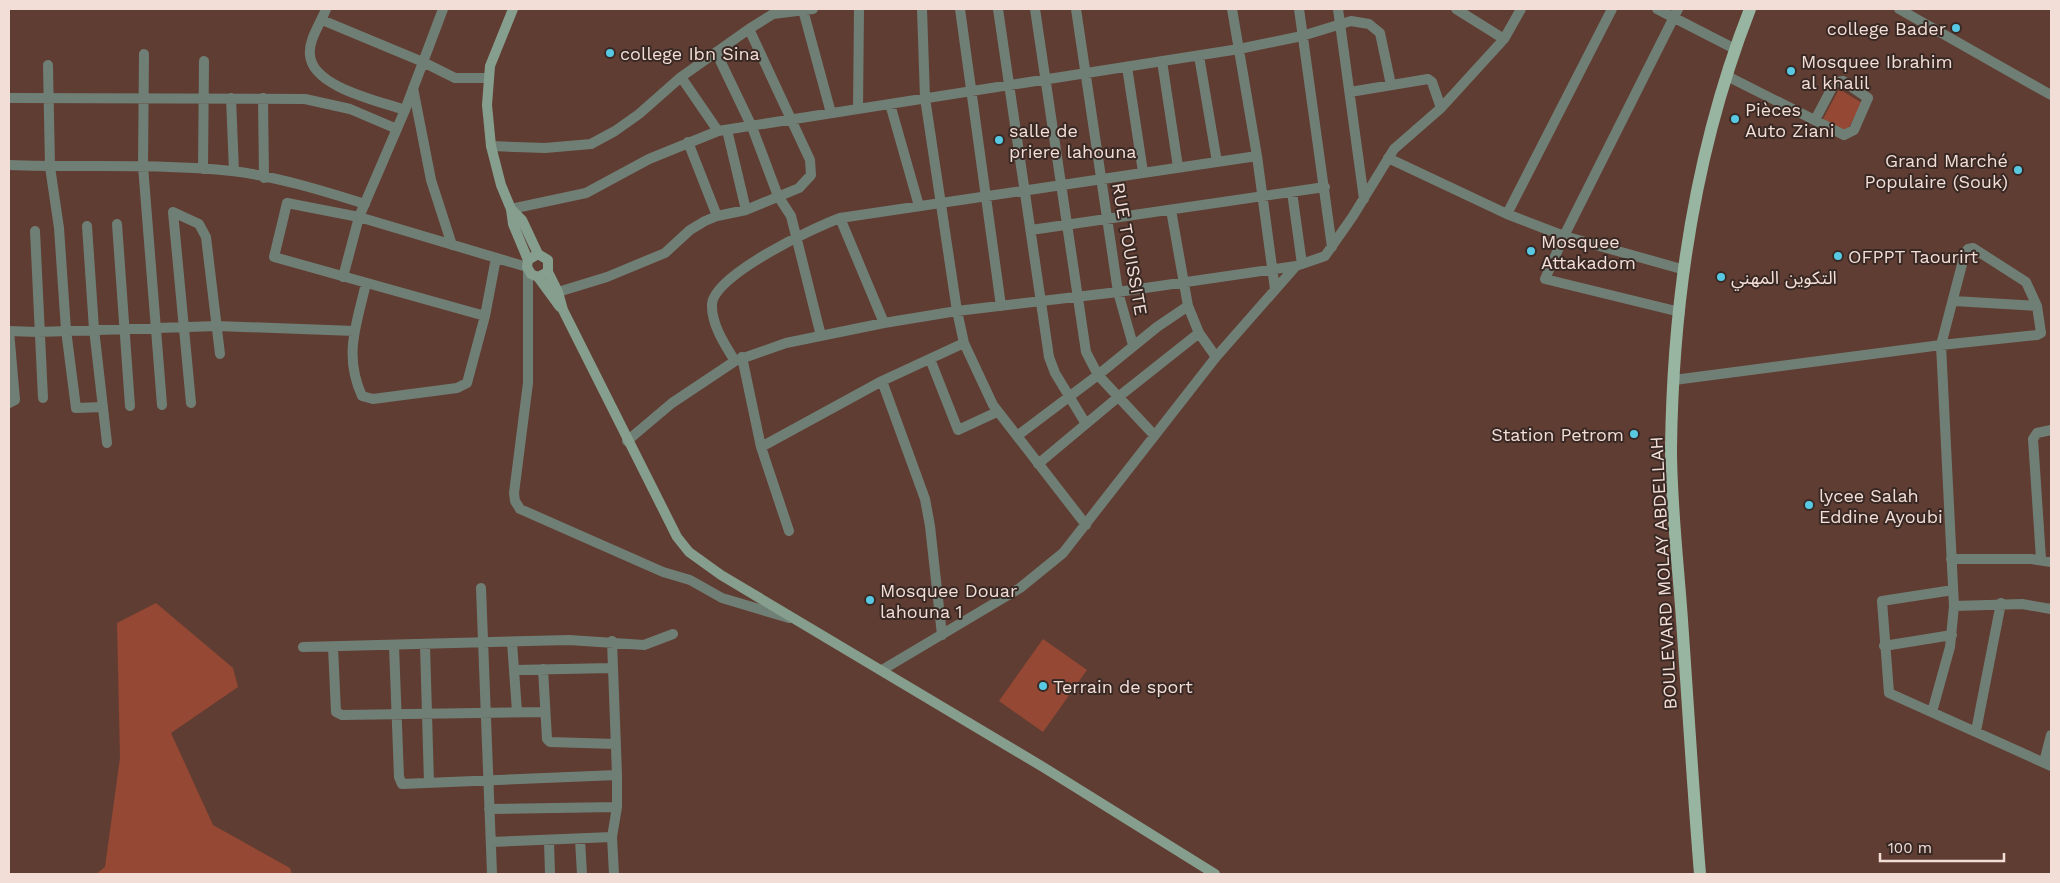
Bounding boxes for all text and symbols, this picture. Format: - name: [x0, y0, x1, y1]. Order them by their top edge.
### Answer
- place label: college Bader: [1827, 18, 1946, 39]
- marker: college Bader: [1950, 22, 1962, 34]
- place label: college Ibn Sina: [620, 43, 760, 64]
- marker: college Ibn Sina: [604, 47, 616, 59]
- place label: Mosquee Ibrahim al khalil: [1801, 51, 1953, 93]
- marker: Mosquee Ibrahim al khalil: [1785, 65, 1797, 77]
- place label: Pièces Auto Ziani: [1745, 99, 1835, 141]
- marker: Pièces Auto Ziani: [1729, 113, 1741, 125]
- place label: salle de priere lahouna: [1009, 120, 1136, 162]
- marker: salle de priere lahouna: [993, 134, 1005, 146]
- place label: Grand Marché Populaire (Souk): [1865, 150, 2008, 192]
- marker: Grand Marché Populaire (Souk): [2012, 164, 2024, 176]
- street label: RUE TOUISSITE: [1108, 181, 1152, 317]
- place label: Mosquee Attakadom: [1541, 231, 1636, 273]
- marker: Mosquee Attakadom: [1525, 245, 1537, 257]
- place label: OFPPT Taourirt: [1848, 246, 1979, 267]
- marker: OFPPT Taourirt: [1832, 250, 1844, 262]
- place label: التكوين المهني: [1731, 267, 1837, 291]
- marker: التكوين المهني: [1715, 271, 1727, 283]
- place label: Station Petrom: [1491, 424, 1624, 445]
- marker: Station Petrom: [1628, 428, 1640, 440]
- street label: BOULEVARD MOLAY ABDELLAH: [1645, 436, 1681, 710]
- place label: lycee Salah Eddine Ayoubi: [1819, 485, 1943, 527]
- marker: lycee Salah Eddine Ayoubi: [1803, 499, 1815, 511]
- place label: Mosquee Douar lahouna 1: [880, 580, 1017, 622]
- marker: Mosquee Douar lahouna 1: [864, 594, 876, 606]
- place label: Terrain de sport: [1053, 676, 1193, 697]
- marker: Terrain de sport: [1037, 680, 1049, 692]
- scale bar: [1880, 830, 2004, 862]
- text: 100 m: [1888, 839, 1932, 857]

